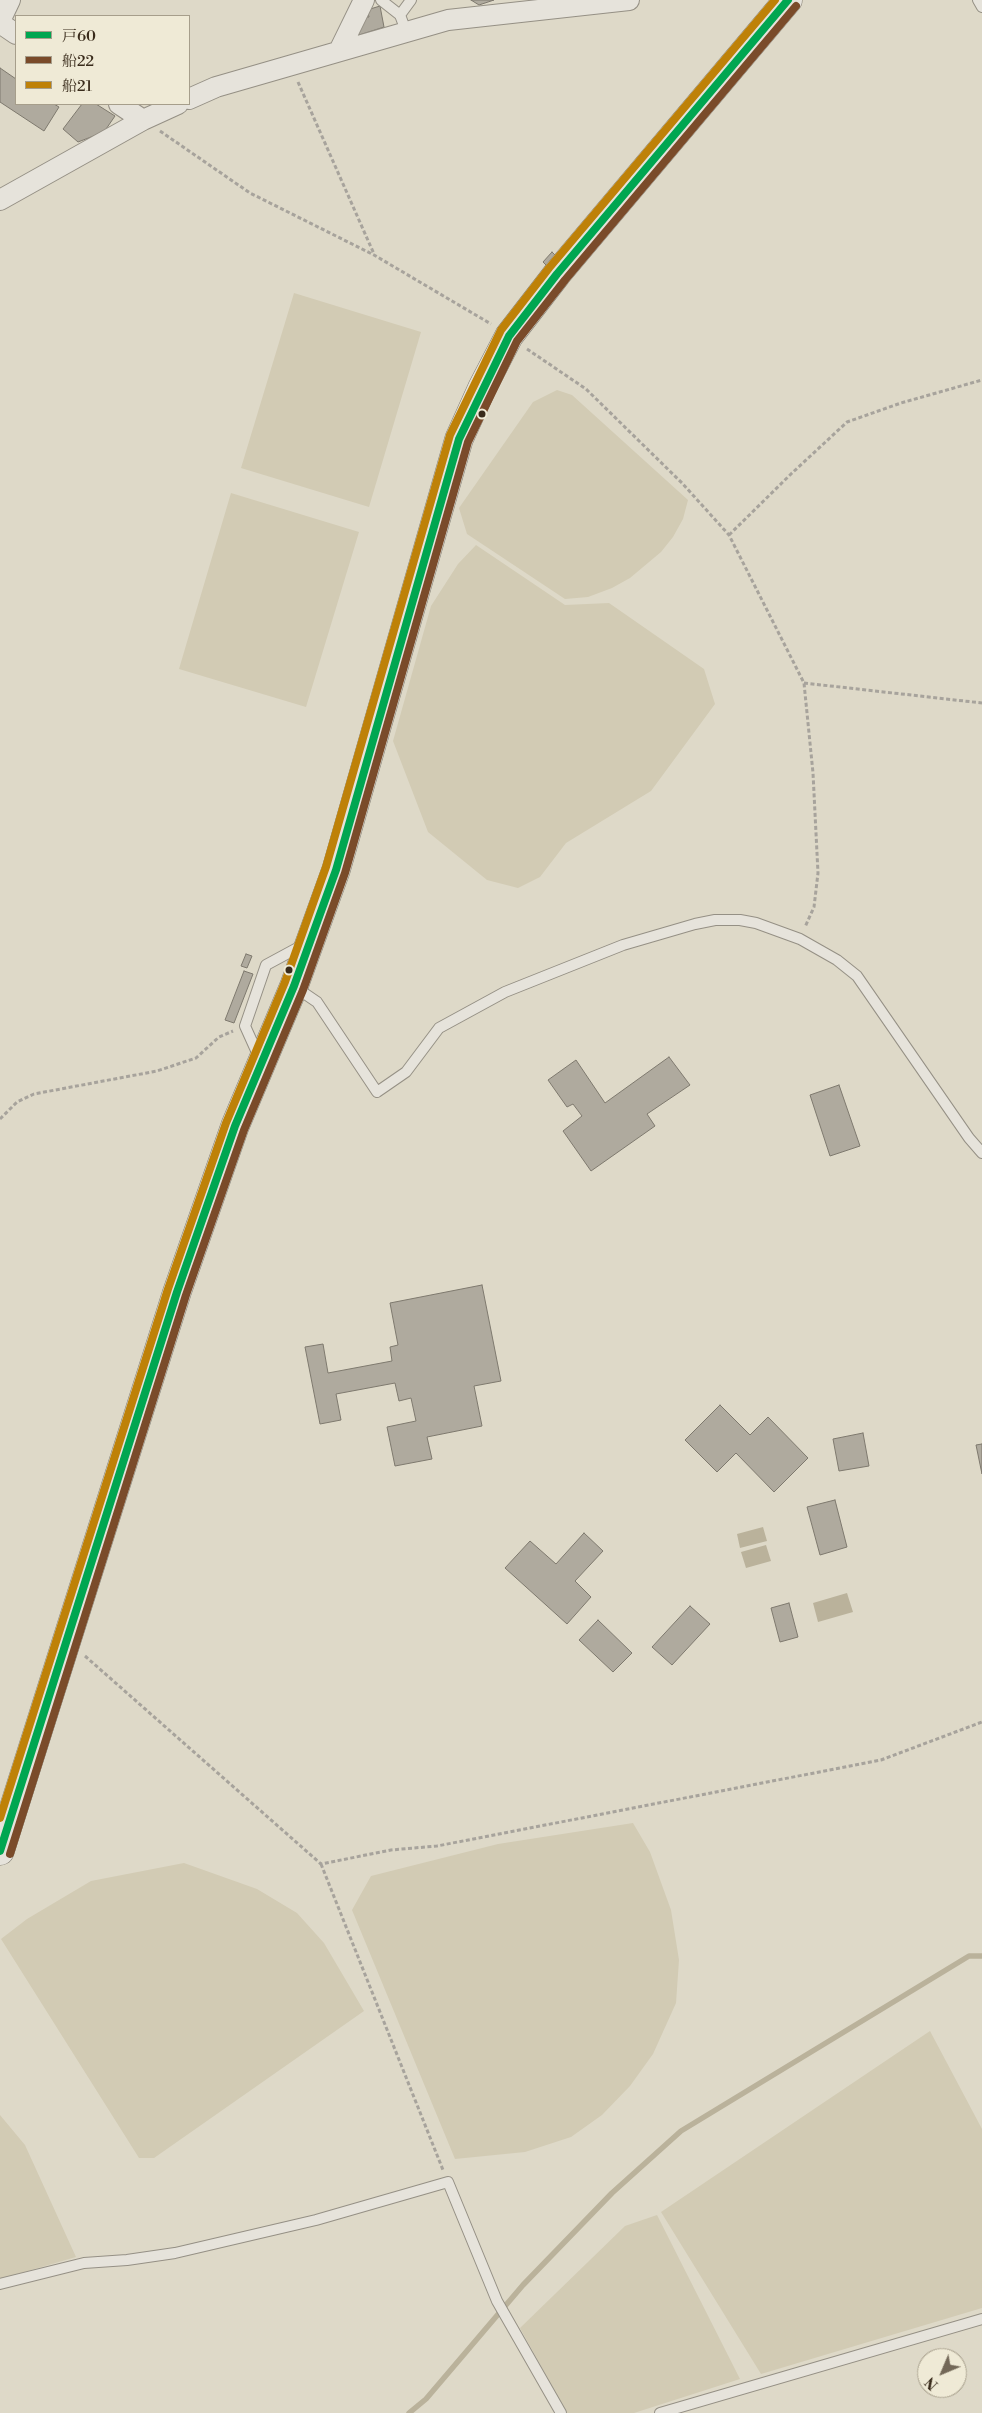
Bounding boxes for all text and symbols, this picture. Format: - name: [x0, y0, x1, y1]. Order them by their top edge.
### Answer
- legend: [15, 15, 190, 105]
- text: 戸60: [62, 27, 96, 46]
- text: 船22: [62, 52, 94, 71]
- text: 船21: [62, 77, 92, 96]
- unlabelled marker: [477, 409, 487, 419]
- unlabelled marker: [284, 965, 294, 975]
- north arrow: [917, 2348, 967, 2398]
- text: N: [922, 2373, 942, 2393]

